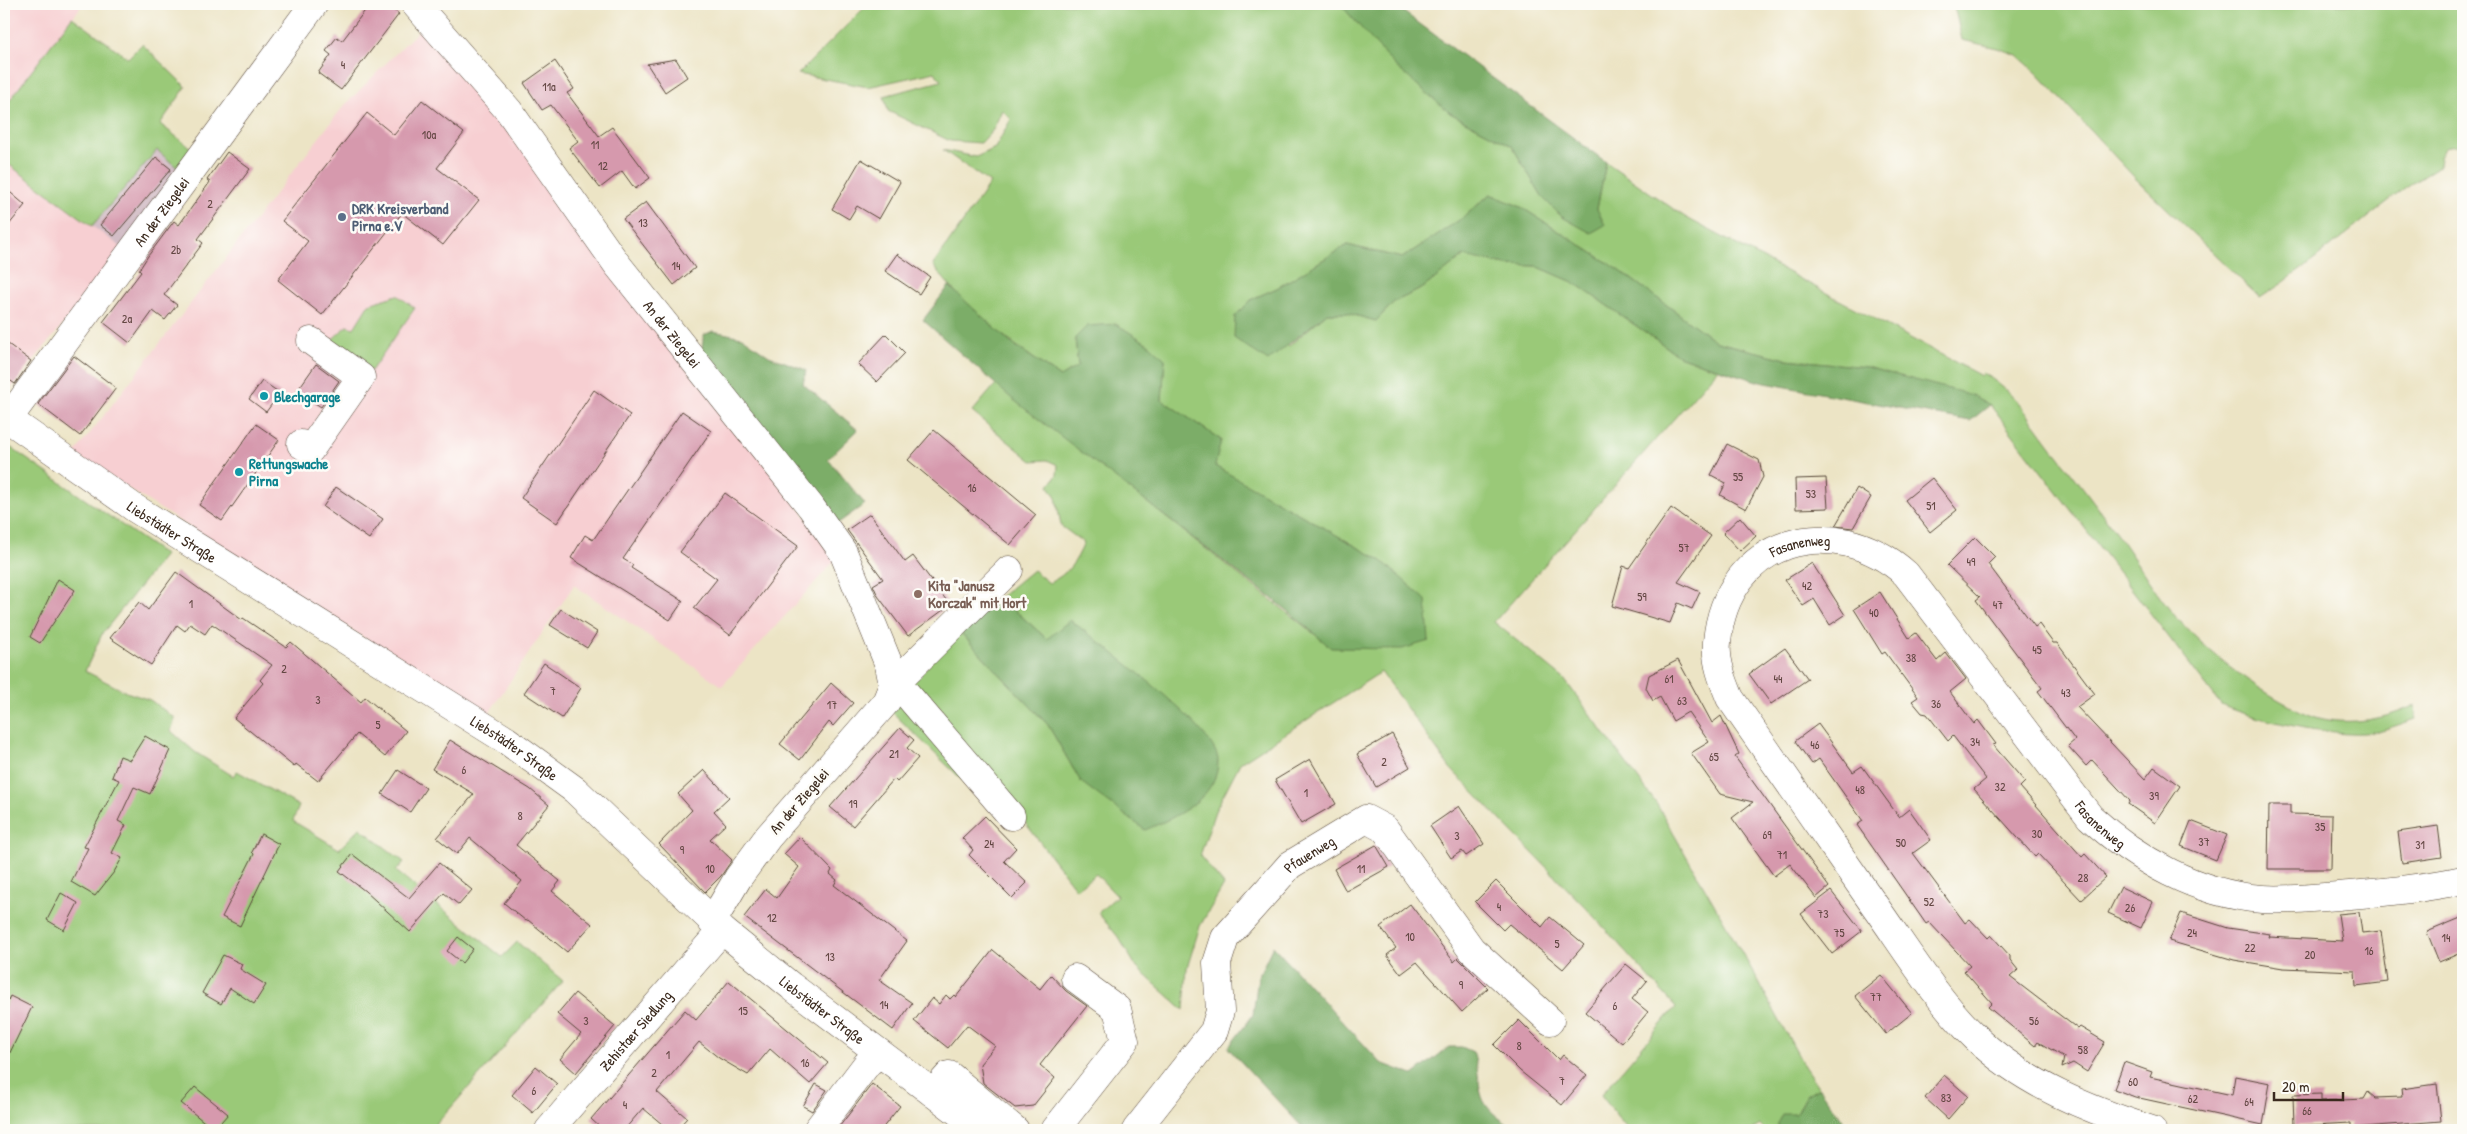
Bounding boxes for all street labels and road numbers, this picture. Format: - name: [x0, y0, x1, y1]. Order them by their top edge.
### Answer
- street label: An der Ziegelei: [128, 172, 194, 250]
- street label: An der Ziegelei: [639, 295, 706, 372]
- street label: Liebstädter Straße: [123, 496, 221, 567]
- street label: Fasanenweg: [1765, 529, 1831, 562]
- street label: Liebstädter Straße: [467, 710, 563, 785]
- street label: An der Ziegelei: [764, 763, 834, 839]
- street label: Fasanenweg: [2070, 795, 2131, 854]
- street label: Pfauenweg: [1278, 830, 1339, 877]
- street label: Liebstädter Straße: [775, 970, 869, 1049]
- street label: Zehistaer Siedlung: [594, 985, 677, 1075]

